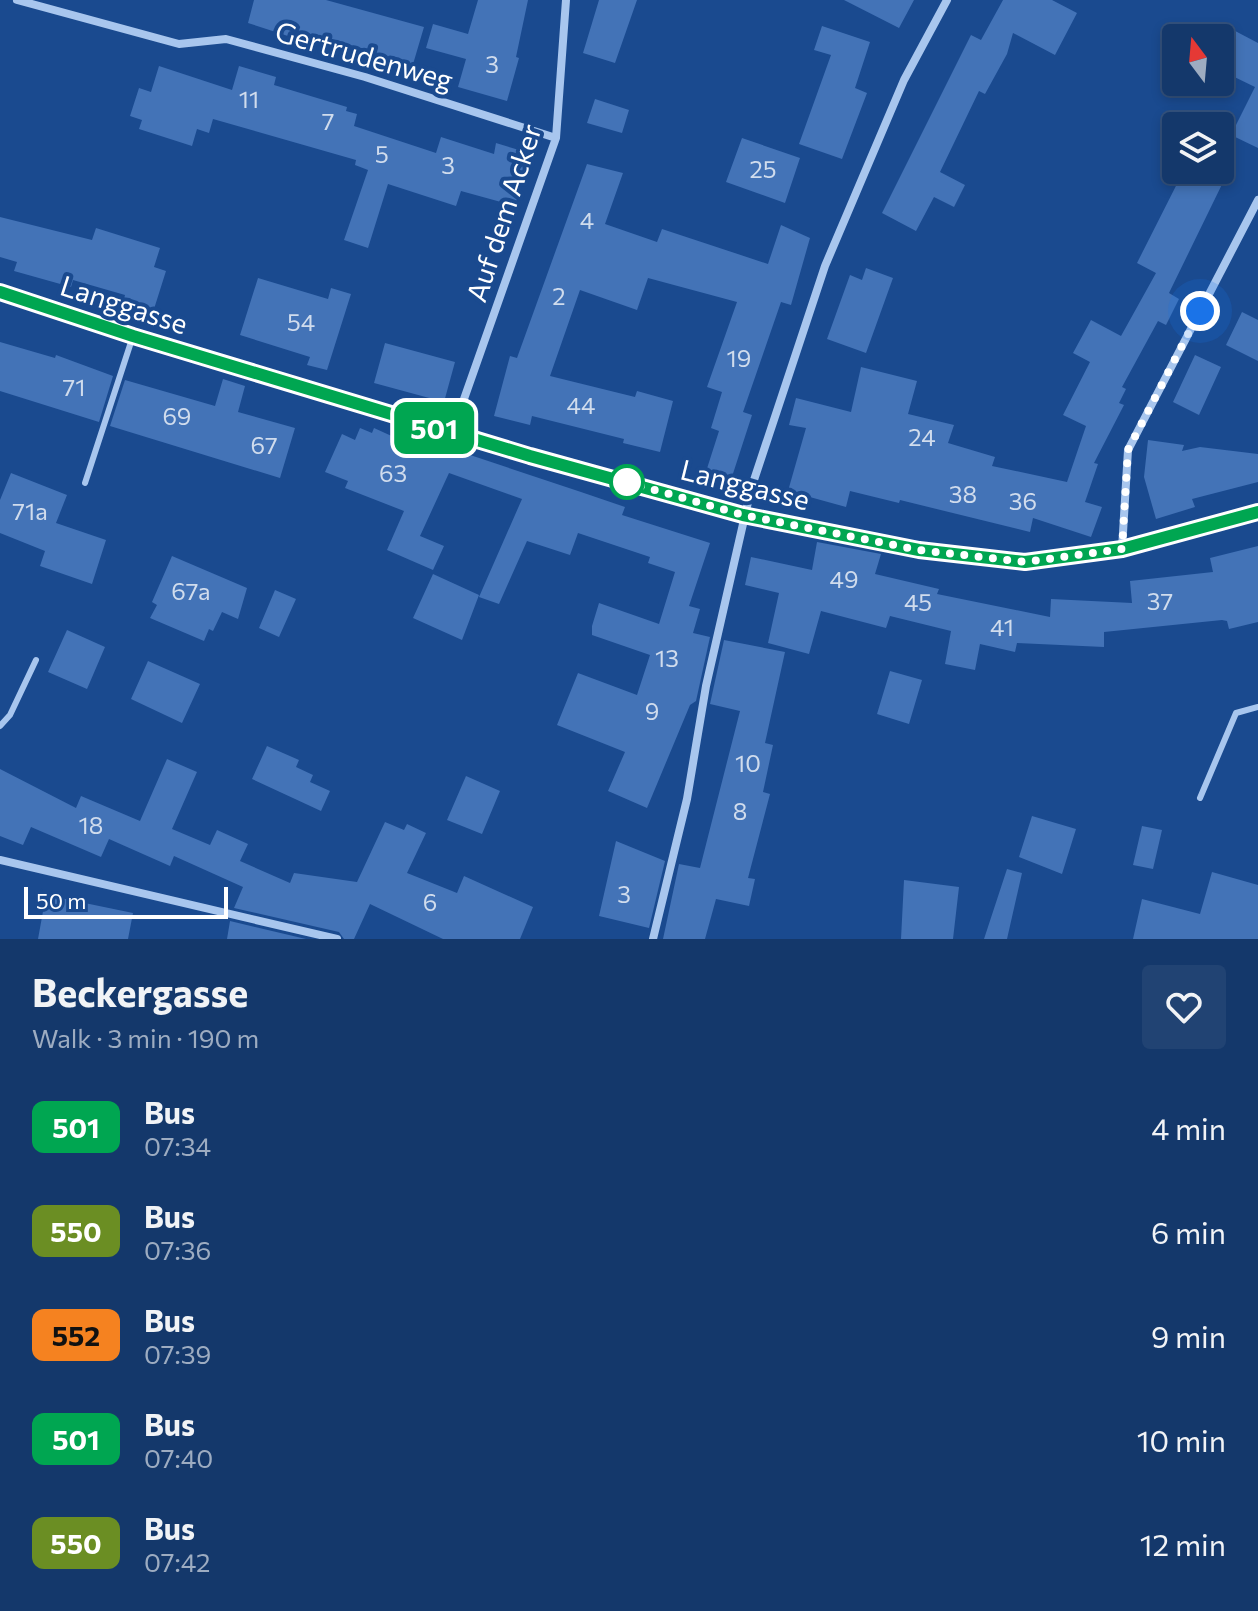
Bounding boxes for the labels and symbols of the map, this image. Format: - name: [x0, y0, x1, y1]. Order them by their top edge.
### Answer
- street label: Gertrudenweg: [271, 13, 457, 97]
- north arrow: [1162, 24, 1234, 96]
- house number: 3: [485, 49, 499, 78]
- house number: 11: [239, 84, 259, 113]
- house number: 7: [322, 106, 334, 135]
- street label: Auf dem Acker: [458, 120, 548, 306]
- house number: 5: [375, 139, 389, 168]
- house number: 3: [441, 150, 455, 179]
- house number: 25: [749, 154, 777, 183]
- house number: 4: [580, 205, 594, 234]
- street label: Langgasse: [56, 268, 192, 341]
- house number: 2: [552, 281, 566, 310]
- your location: [1180, 291, 1220, 331]
- house number: 54: [287, 307, 315, 336]
- house number: 19: [727, 343, 751, 372]
- house number: 71: [63, 372, 85, 401]
- house number: 44: [567, 390, 595, 419]
- house number: 69: [163, 401, 191, 430]
- line badge: 501: [388, 402, 480, 454]
- house number: 24: [908, 422, 936, 451]
- house number: 67: [250, 430, 278, 459]
- street label: Langgasse: [677, 452, 813, 516]
- house number: 63: [379, 458, 407, 487]
- unlabelled marker: [610, 465, 644, 499]
- house number: 38: [949, 479, 977, 508]
- house number: 36: [1009, 486, 1037, 515]
- house number: 71a: [12, 496, 48, 525]
- house number: 49: [830, 564, 858, 593]
- house number: 67a: [171, 576, 211, 605]
- house number: 37: [1147, 586, 1173, 615]
- house number: 45: [904, 587, 932, 616]
- house number: 41: [990, 612, 1014, 641]
- house number: 13: [655, 643, 679, 672]
- house number: 9: [645, 696, 659, 725]
- house number: 10: [735, 748, 761, 777]
- house number: 8: [733, 796, 747, 825]
- house number: 18: [79, 810, 103, 839]
- house number: 3: [617, 879, 631, 908]
- scale bar: [24, 883, 228, 919]
- house number: 6: [423, 887, 437, 916]

